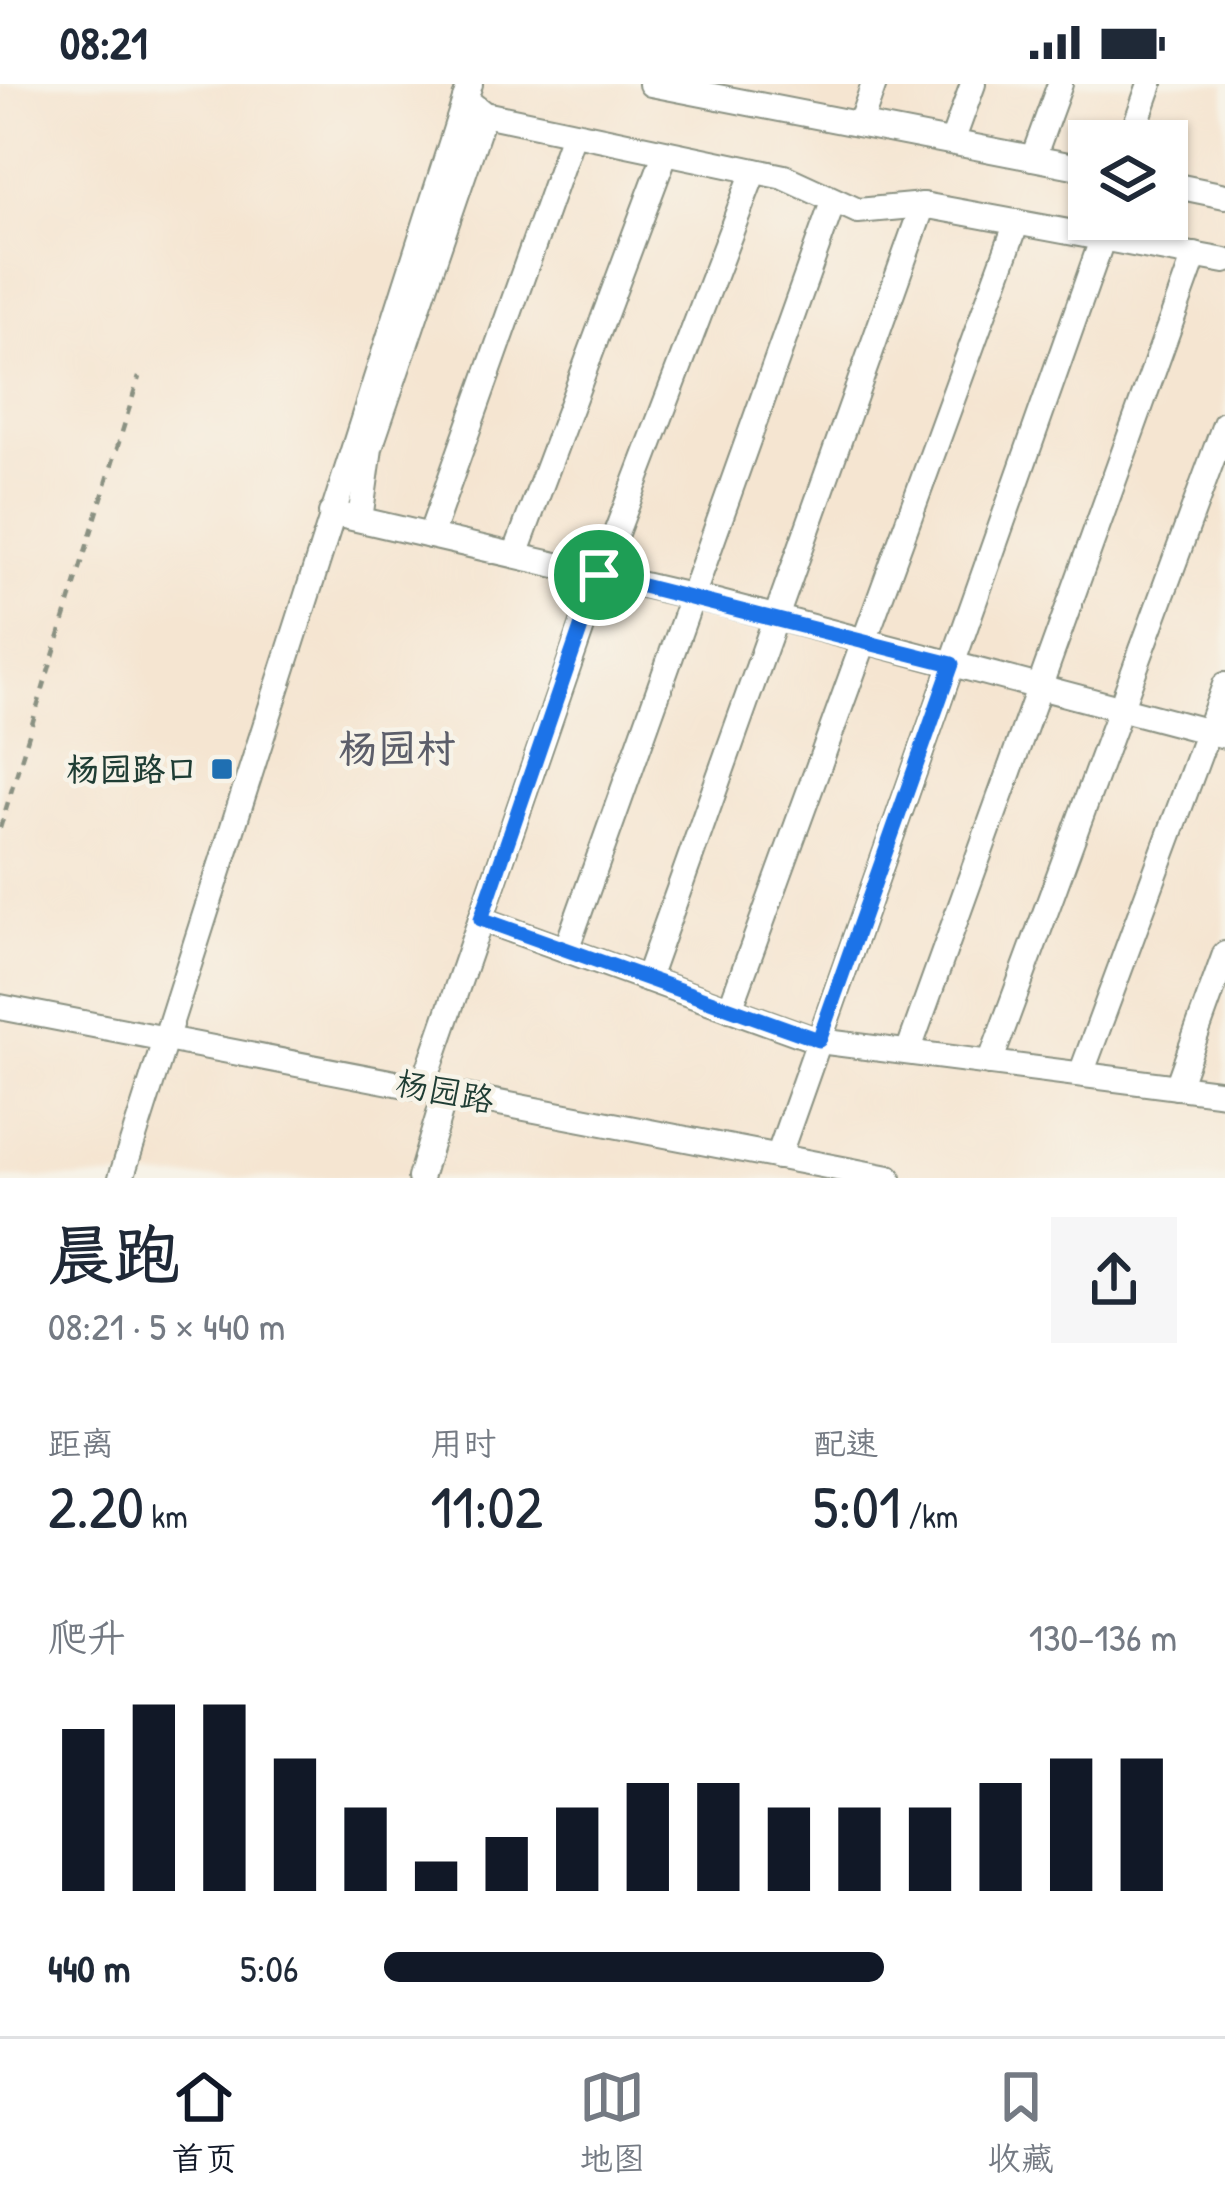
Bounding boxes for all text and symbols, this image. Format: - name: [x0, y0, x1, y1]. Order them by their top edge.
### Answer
- text: 08:21: [60, 12, 147, 73]
- map controls: [1068, 120, 1188, 240]
- button: layers: [1068, 120, 1188, 240]
- pin: [548, 524, 650, 626]
- icon: arrive: [566, 542, 632, 608]
- district label: 杨园村: [338, 721, 456, 774]
- place label: 杨园路口: [66, 747, 198, 791]
- marker: 杨园路口: [209, 756, 235, 782]
- street label: 杨园路: [392, 1060, 498, 1122]
- text: 晨跑: [48, 1209, 180, 1299]
- button: share: [1051, 1217, 1177, 1343]
- text: 08:21 · 5 × 440 m: [48, 1299, 285, 1352]
- text: 距离: [48, 1421, 114, 1465]
- text: 用时: [430, 1421, 496, 1465]
- text: 配速: [813, 1421, 879, 1465]
- text: 2.20: [48, 1465, 144, 1547]
- text: 11:02: [430, 1465, 543, 1547]
- text: 5:01: [813, 1465, 901, 1547]
- text: km: [144, 1494, 188, 1538]
- text: /km: [901, 1494, 958, 1538]
- text: 爬升: [48, 1610, 126, 1663]
- text: 130–136 m: [1029, 1610, 1177, 1663]
- text: 440 m: [48, 1941, 130, 1994]
- text: 5:06: [240, 1941, 299, 1994]
- tab: 首页: [171, 2064, 237, 2180]
- tab: 地图: [579, 2064, 645, 2180]
- tab: 收藏: [988, 2064, 1054, 2180]

